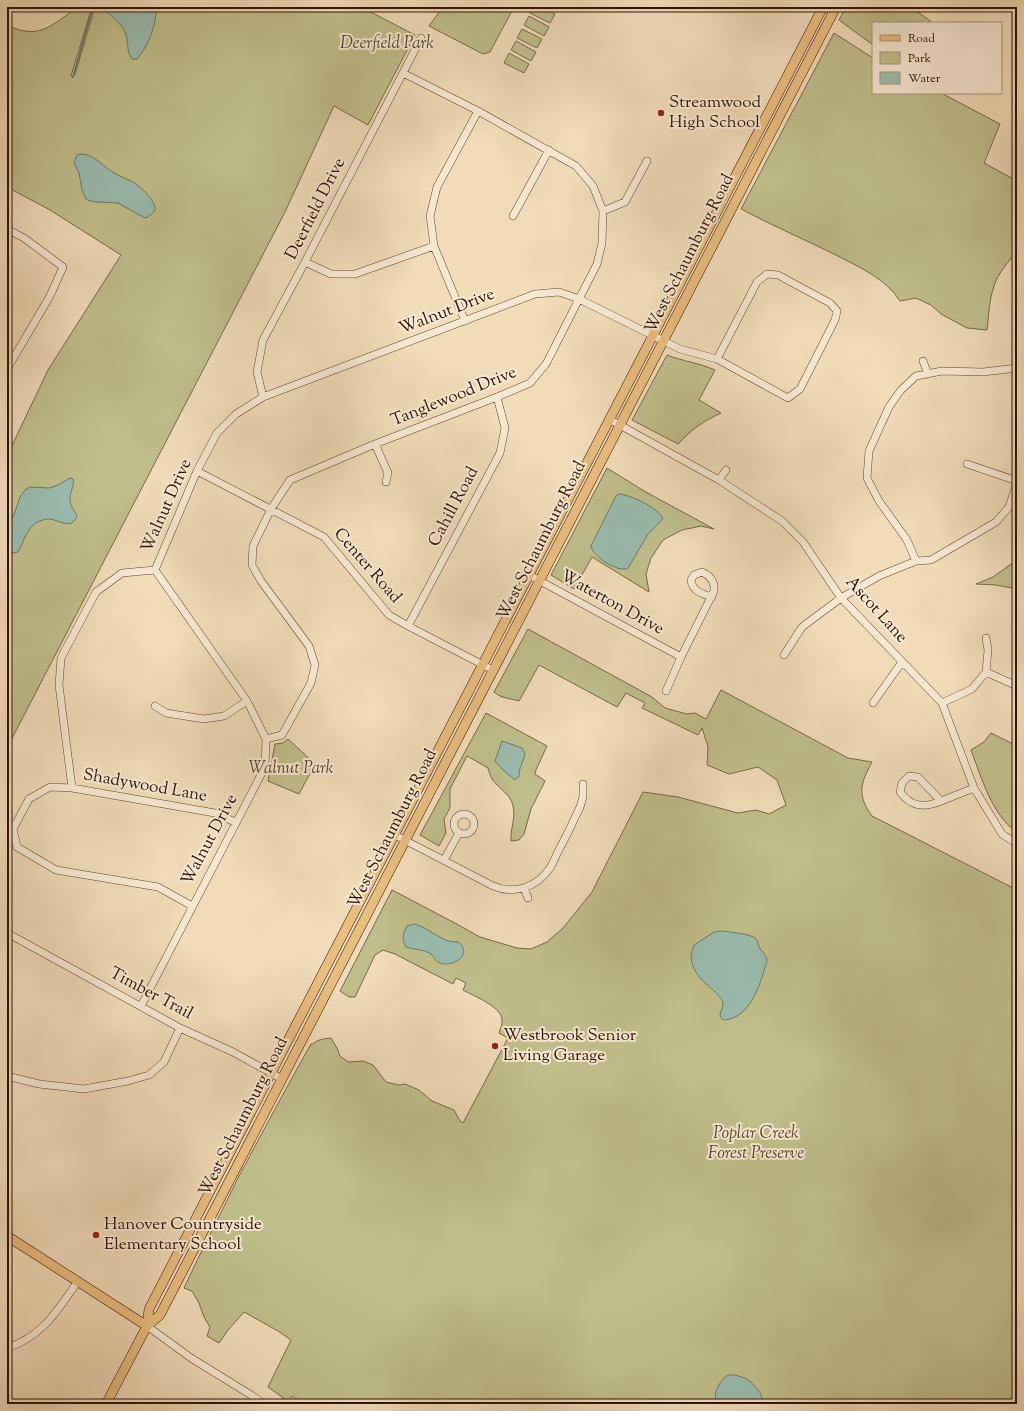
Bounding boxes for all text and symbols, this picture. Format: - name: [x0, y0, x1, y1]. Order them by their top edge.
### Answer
- legend: [872, 22, 1002, 94]
- text: Road: [908, 30, 935, 48]
- park label: Deerfield Park: [340, 32, 434, 56]
- text: Park: [908, 50, 931, 68]
- text: Water: [908, 70, 941, 88]
- place label: Streamwood High School: [669, 91, 761, 135]
- marker: Streamwood High School: [656, 108, 666, 118]
- street label: Deerfield Drive: [280, 154, 352, 264]
- street label: West Schaumburg Road: [639, 170, 741, 338]
- street label: Walnut Drive: [396, 283, 498, 341]
- street label: Tanglewood Drive: [388, 361, 521, 433]
- street label: Walnut Drive: [136, 455, 198, 557]
- street label: West Schaumburg Road: [491, 457, 593, 625]
- street label: Cahill Road: [423, 462, 485, 551]
- street label: Center Road: [327, 523, 407, 609]
- street label: Waterton Drive: [556, 565, 668, 641]
- street label: Ascot Lane: [839, 571, 913, 649]
- street label: West Schaumburg Road: [342, 745, 444, 913]
- park label: Walnut Park: [249, 757, 334, 781]
- street label: Shadywood Lane: [81, 763, 209, 809]
- street label: Walnut Drive: [176, 790, 244, 890]
- street label: Timber Trail: [105, 962, 197, 1026]
- place label: Westbrook Senior Living Garage: [503, 1024, 637, 1068]
- street label: West Schaumburg Road: [193, 1033, 295, 1201]
- marker: Westbrook Senior Living Garage: [490, 1041, 500, 1051]
- park label: Poplar Creek Forest Preserve: [708, 1122, 804, 1166]
- place label: Hanover Countryside Elementary School: [104, 1213, 262, 1257]
- marker: Hanover Countryside Elementary School: [91, 1230, 101, 1240]

